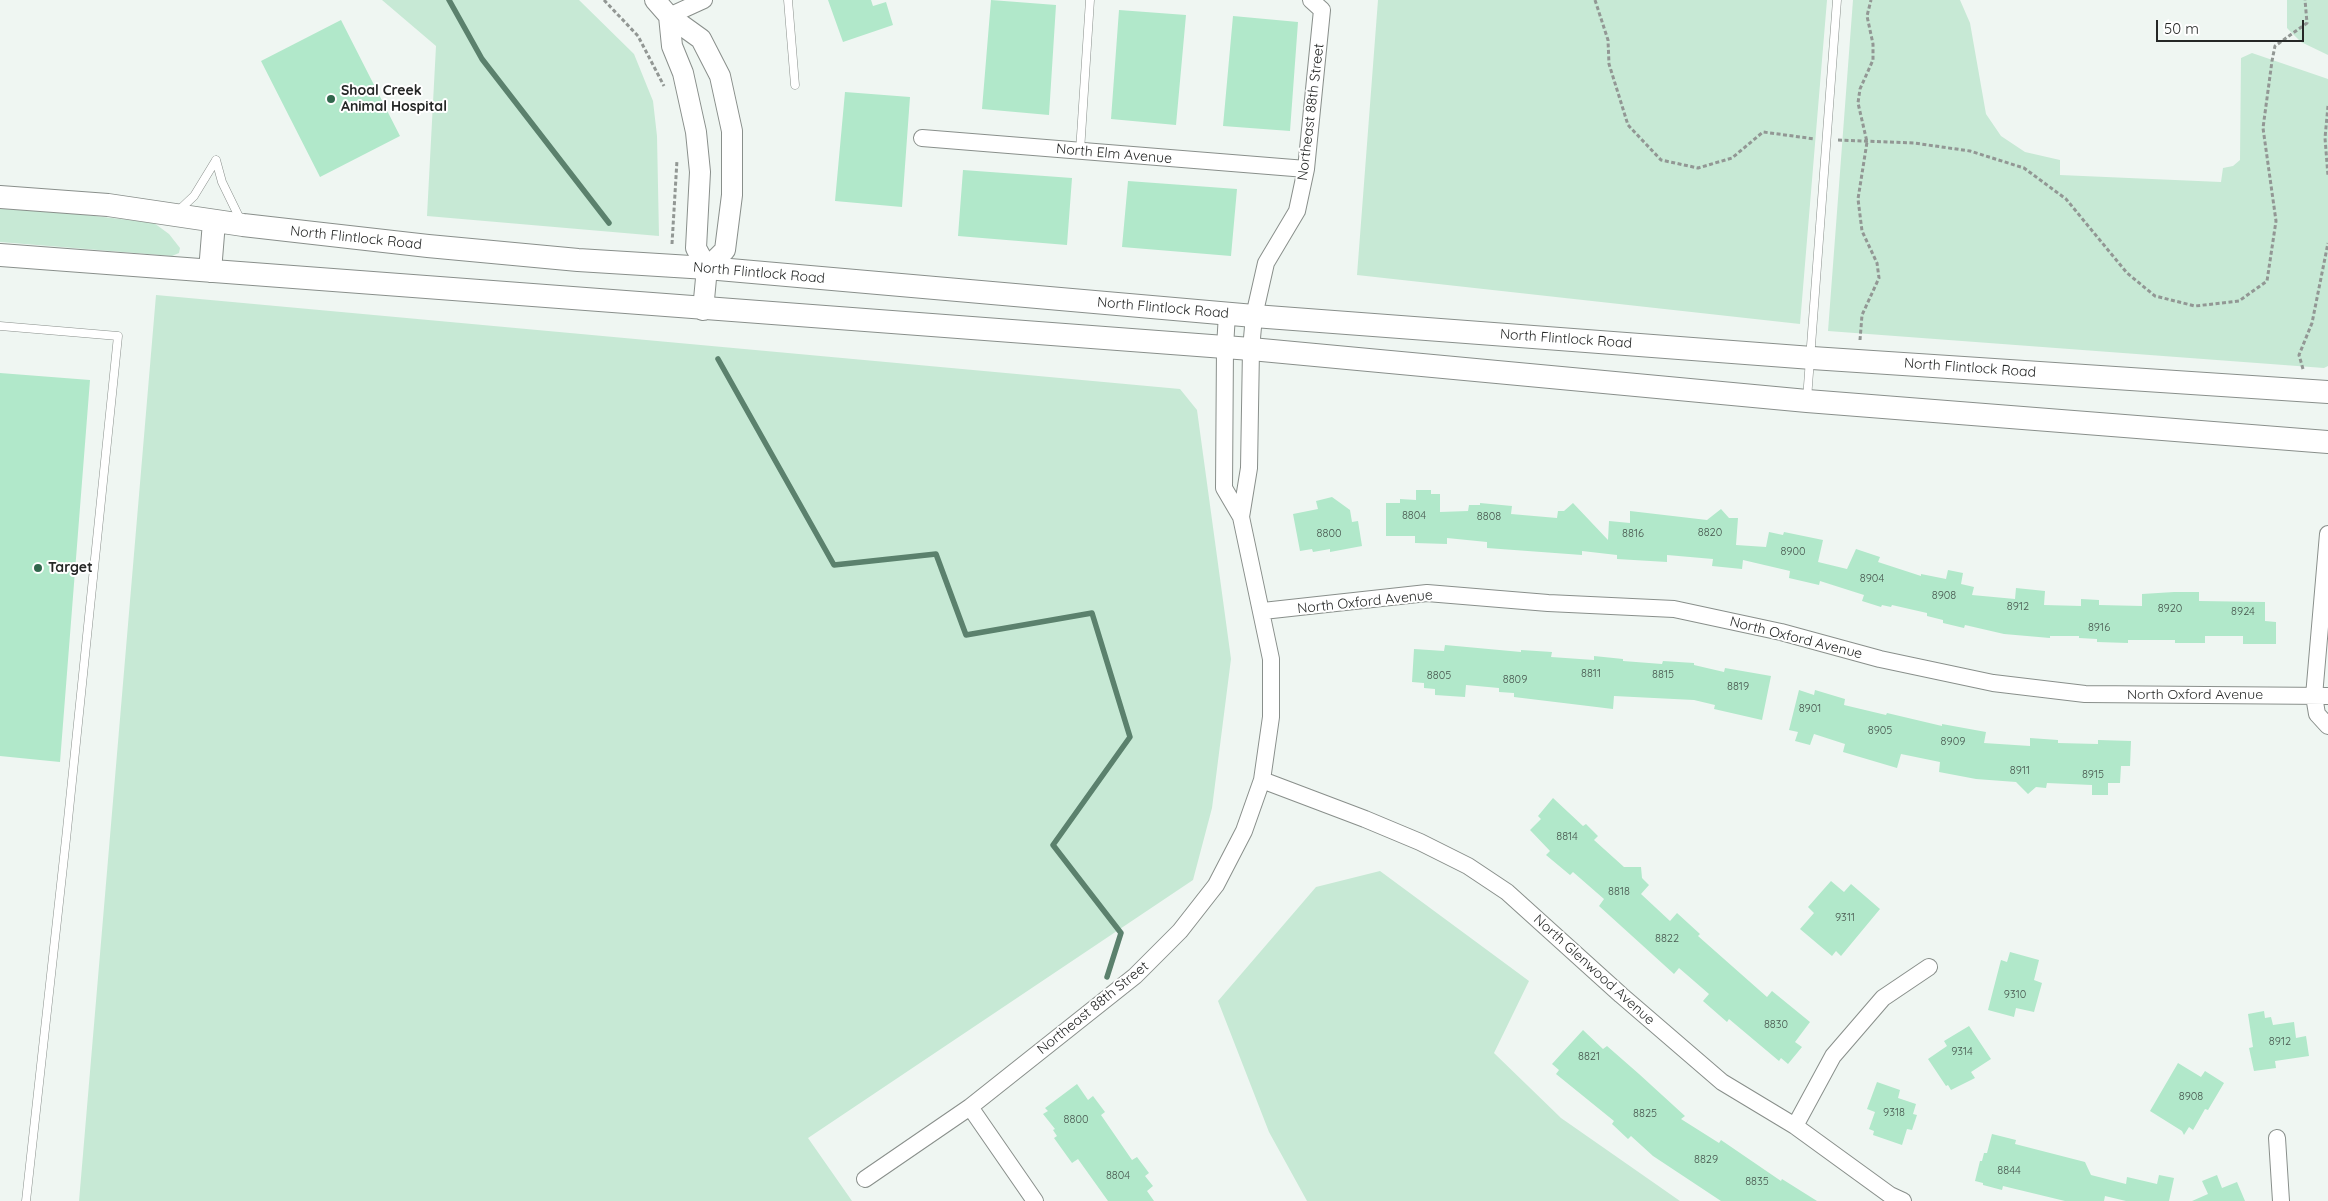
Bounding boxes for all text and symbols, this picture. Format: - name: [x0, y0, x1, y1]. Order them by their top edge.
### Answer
- scale bar: [2158, 10, 2306, 42]
- text: 50 m: [2164, 19, 2199, 38]
- street label: Northeast 88th Street: [1294, 42, 1328, 182]
- place label: Shoal Creek Animal Hospital: [341, 83, 447, 115]
- marker: Shoal Creek Animal Hospital: [325, 93, 337, 105]
- street label: North Elm Avenue: [1055, 141, 1173, 167]
- street label: North Flintlock Road: [289, 223, 423, 253]
- street label: North Flintlock Road: [692, 259, 826, 287]
- street label: North Flintlock Road: [1096, 294, 1230, 322]
- street label: North Flintlock Road: [1499, 326, 1633, 352]
- street label: North Flintlock Road: [1903, 355, 2037, 381]
- house number: 8804: [1402, 509, 1426, 523]
- house number: 8808: [1477, 510, 1501, 524]
- house number: 8820: [1698, 526, 1722, 540]
- house number: 8800: [1317, 527, 1341, 541]
- house number: 8816: [1622, 527, 1644, 541]
- house number: 8900: [1780, 545, 1806, 559]
- place label: Target: [48, 560, 93, 576]
- marker: Target: [32, 562, 44, 574]
- house number: 8904: [1860, 572, 1884, 586]
- street label: North Oxford Avenue: [1296, 587, 1434, 617]
- house number: 8908: [1932, 589, 1956, 603]
- house number: 8912: [2007, 600, 2029, 614]
- house number: 8920: [2158, 602, 2182, 616]
- house number: 8924: [2231, 605, 2255, 619]
- street label: North Oxford Avenue: [1728, 613, 1864, 663]
- house number: 8916: [2088, 621, 2110, 635]
- house number: 8811: [1581, 667, 1601, 681]
- house number: 8815: [1652, 668, 1674, 682]
- house number: 8805: [1427, 669, 1451, 683]
- house number: 8809: [1503, 673, 1527, 687]
- house number: 8819: [1727, 680, 1749, 694]
- street label: North Oxford Avenue: [2127, 687, 2263, 703]
- house number: 8901: [1799, 702, 1821, 716]
- house number: 8905: [1868, 724, 1892, 738]
- house number: 8909: [1941, 735, 1965, 749]
- house number: 8911: [2010, 764, 2030, 778]
- house number: 8915: [2082, 768, 2104, 782]
- house number: 8814: [1556, 830, 1578, 844]
- house number: 8818: [1608, 885, 1630, 899]
- street label: North Glenwood Avenue: [1530, 911, 1658, 1029]
- house number: 9311: [1835, 911, 1855, 925]
- house number: 8822: [1655, 932, 1679, 946]
- street label: Northeast 88th Street: [1034, 958, 1152, 1058]
- house number: 9310: [2004, 988, 2026, 1002]
- house number: 8830: [1764, 1018, 1788, 1032]
- house number: 8912: [2269, 1035, 2291, 1049]
- house number: 9314: [1951, 1045, 1973, 1059]
- house number: 8821: [1578, 1050, 1600, 1064]
- house number: 8908: [2179, 1090, 2203, 1104]
- house number: 9318: [1883, 1106, 1905, 1120]
- house number: 8825: [1633, 1107, 1657, 1121]
- house number: 8800: [1064, 1113, 1088, 1127]
- house number: 8829: [1694, 1153, 1718, 1167]
- house number: 8844: [1997, 1164, 2021, 1178]
- house number: 8804: [1106, 1169, 1130, 1183]
- house number: 8835: [1745, 1175, 1769, 1189]

